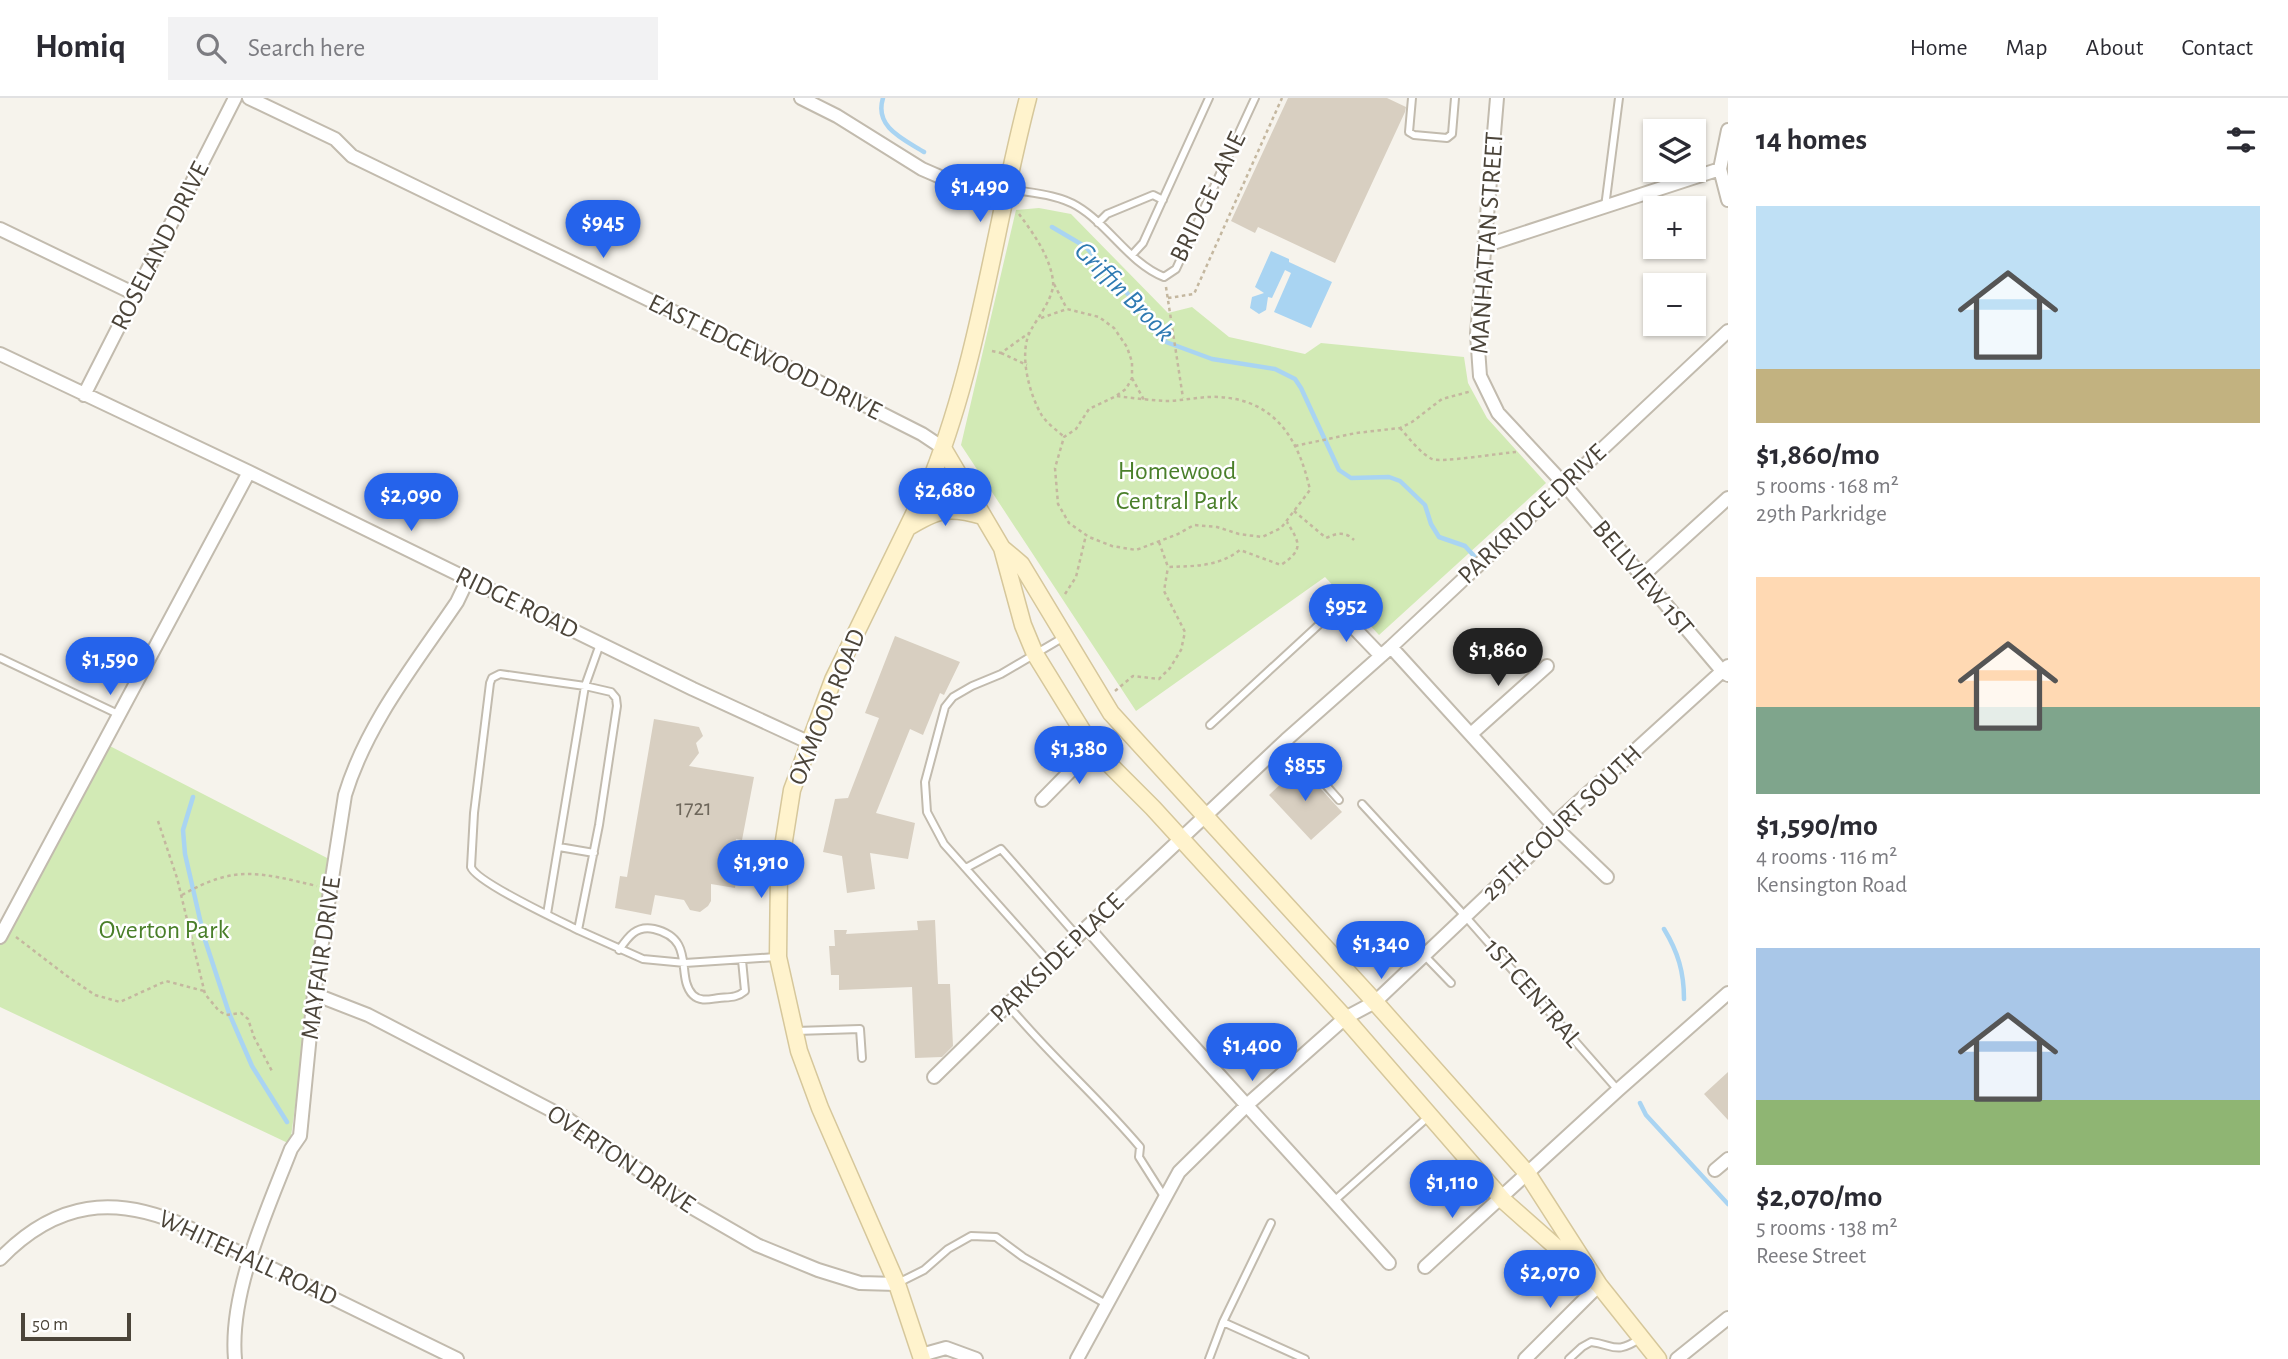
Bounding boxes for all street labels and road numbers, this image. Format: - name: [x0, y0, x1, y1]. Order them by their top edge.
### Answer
- street label: BRIDGE LANE: [1165, 128, 1251, 266]
- street label: MANHATTAN STREET: [1466, 131, 1508, 355]
- street label: ROSELAND DRIVE: [106, 158, 214, 334]
- street label: EAST EDGEWOOD DRIVE: [644, 289, 886, 425]
- street label: PARKRIDGE DRIVE: [1453, 439, 1611, 589]
- street label: BELLVIEW 1ST: [1587, 515, 1699, 641]
- street label: RIDGE ROAD: [452, 562, 582, 644]
- street label: OXMOOR ROAD: [784, 625, 870, 789]
- street label: 29TH COURT SOUTH: [1477, 740, 1647, 906]
- street label: MAYFAIR DRIVE: [297, 875, 345, 1041]
- street label: PARKSIDE PLACE: [985, 888, 1129, 1028]
- street label: 1ST CENTRAL: [1479, 934, 1587, 1052]
- street label: OVERTON DRIVE: [542, 1100, 700, 1218]
- street label: WHITEHALL ROAD: [155, 1205, 341, 1311]

